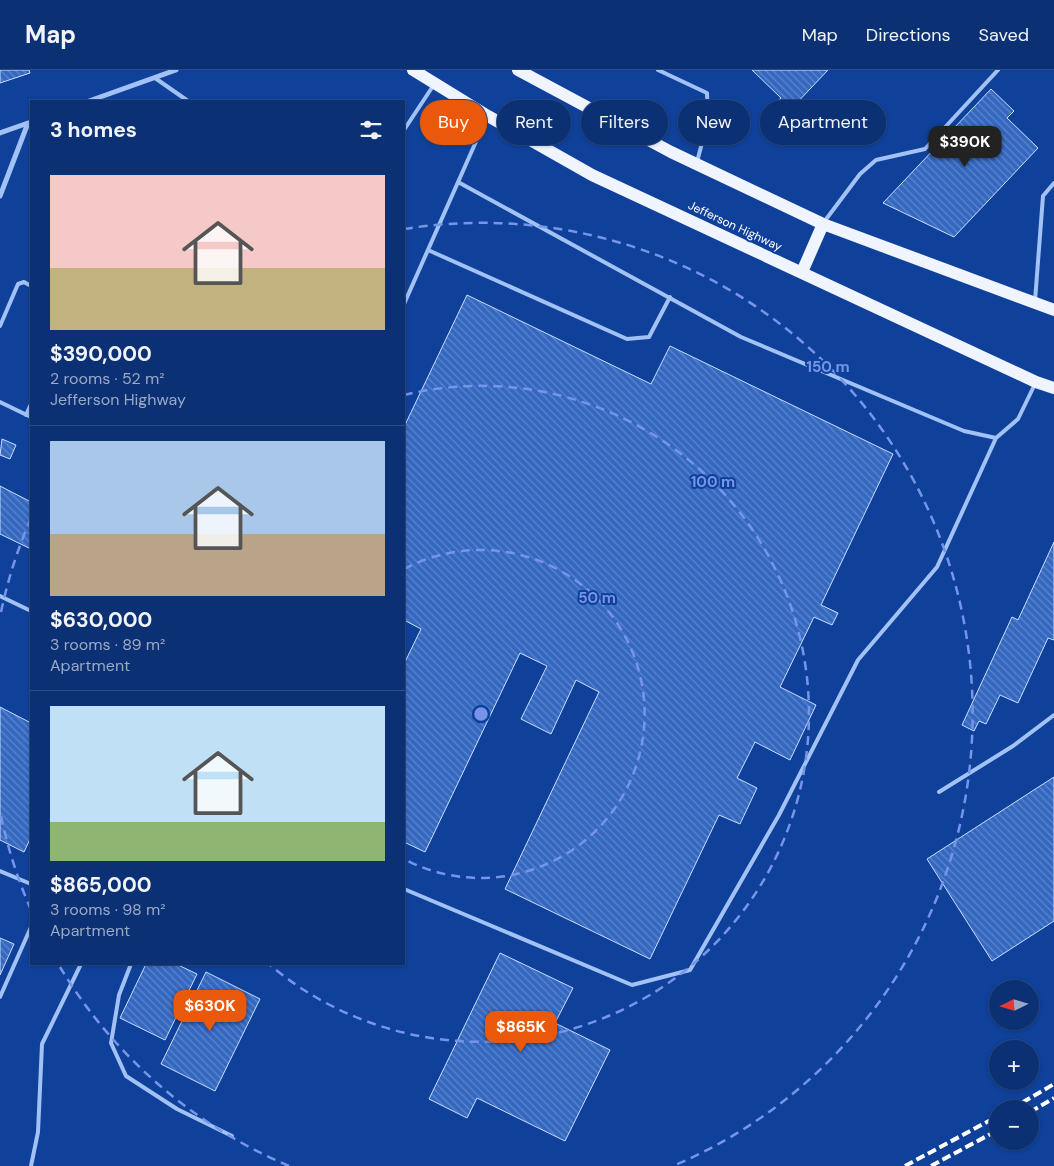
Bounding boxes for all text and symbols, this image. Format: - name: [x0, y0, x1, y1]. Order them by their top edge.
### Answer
- text: Map: [25, 19, 76, 50]
- text: Map: [802, 23, 838, 47]
- text: Directions: [866, 23, 951, 47]
- text: Saved: [979, 23, 1029, 47]
- chip: Buy: [420, 100, 487, 145]
- chip: Rent: [497, 100, 571, 145]
- chip: Filters: [581, 100, 668, 145]
- chip: New: [678, 100, 750, 145]
- chip: Apartment: [760, 100, 886, 145]
- text: 3 homes: [50, 116, 137, 144]
- icon: filters: [357, 116, 385, 144]
- pin: $390K: [930, 126, 1000, 168]
- text: $390K: [940, 131, 990, 152]
- street label: Jefferson Highway: [685, 197, 785, 255]
- icon: home: [173, 208, 263, 298]
- text: $390,000: [50, 340, 152, 368]
- text: 150 m: [807, 357, 850, 377]
- text: 2 rooms · 52 m²: [50, 368, 165, 389]
- text: Jefferson Highway: [50, 389, 186, 410]
- text: 100 m: [691, 472, 735, 492]
- icon: home: [173, 473, 263, 563]
- text: 50 m: [578, 588, 616, 608]
- text: $630,000: [50, 606, 152, 634]
- text: 3 rooms · 89 m²: [50, 634, 165, 655]
- text: Apartment: [50, 655, 130, 676]
- centre of rings: [472, 705, 490, 723]
- icon: home: [173, 738, 263, 828]
- text: $865,000: [50, 871, 151, 899]
- text: 3 rooms · 98 m²: [50, 899, 166, 920]
- text: Apartment: [50, 920, 130, 941]
- north arrow: [989, 980, 1039, 1030]
- map controls: [989, 980, 1039, 1150]
- pin: $630K: [175, 990, 245, 1032]
- text: $630K: [184, 995, 236, 1016]
- pin: $865K: [486, 1010, 556, 1053]
- text: $865K: [496, 1016, 546, 1037]
- button: +: [989, 1040, 1039, 1090]
- button: −: [989, 1100, 1039, 1150]

